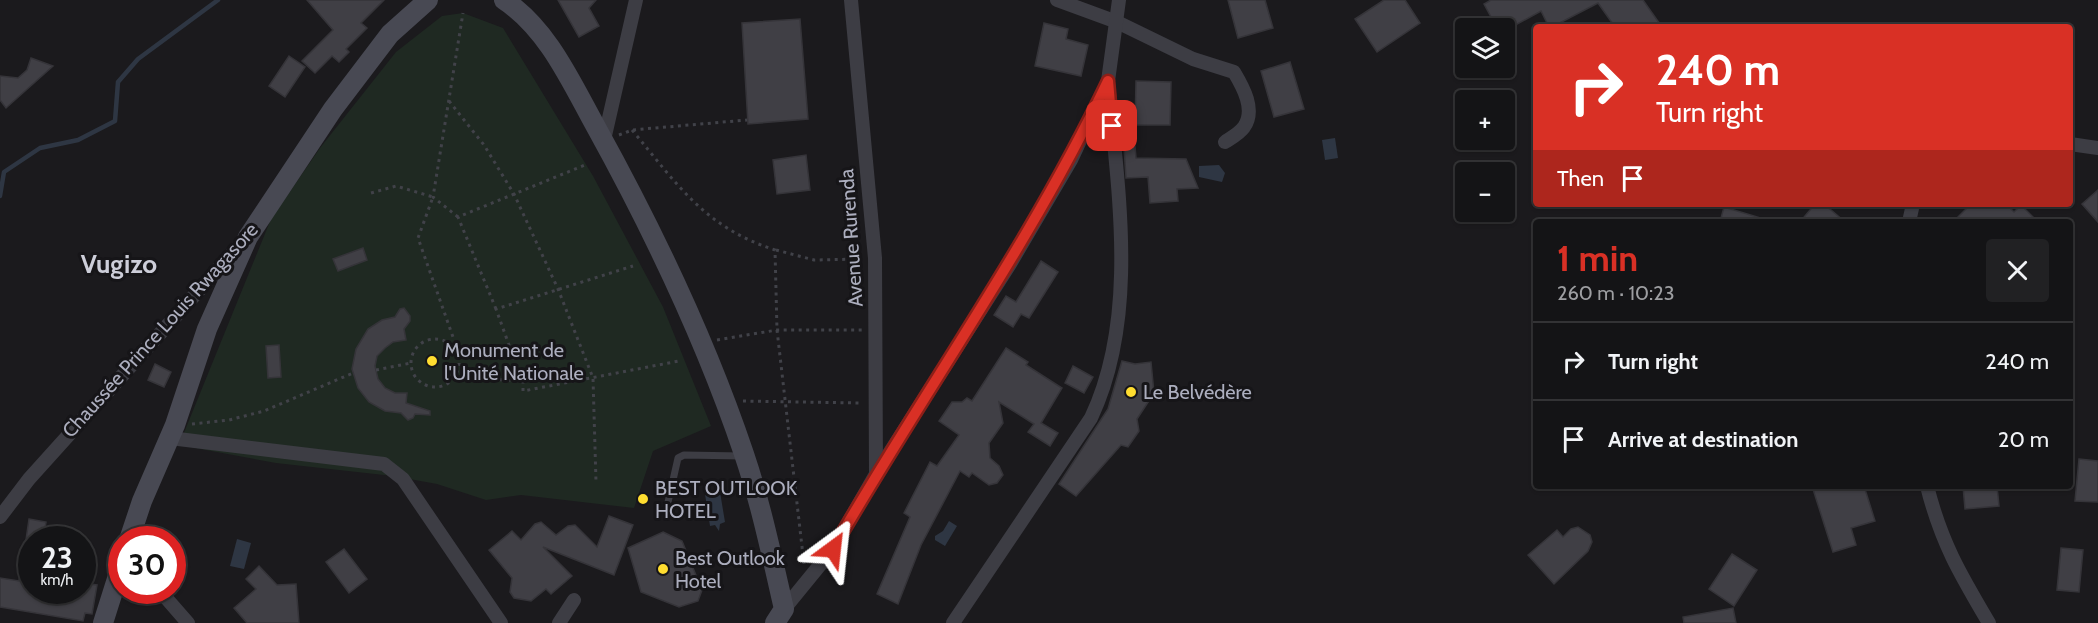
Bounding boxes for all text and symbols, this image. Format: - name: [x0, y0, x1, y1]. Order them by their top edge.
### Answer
- map controls: [1455, 18, 1515, 222]
- button: layers: [1455, 18, 1515, 78]
- text: 240 m: [1656, 44, 1780, 96]
- icon: right: [1557, 48, 1635, 126]
- button: +: [1455, 90, 1515, 150]
- text: Turn right: [1656, 96, 1763, 129]
- pin: [1086, 100, 1137, 151]
- icon: arrive: [1095, 109, 1128, 142]
- button: −: [1455, 162, 1515, 222]
- icon: arrive: [1616, 162, 1649, 195]
- text: Then: [1557, 165, 1604, 192]
- street label: Avenue Rurenda: [834, 168, 868, 308]
- street label: Chaussée Prince Louis Rwagasore: [57, 218, 263, 442]
- text: 1 min: [1557, 236, 1638, 280]
- button: close: [1986, 239, 2049, 302]
- district label: Vugizo: [81, 248, 157, 280]
- text: 260 m · 10:23: [1557, 281, 1675, 305]
- place label: Monument de l'Unité Nationale: [444, 338, 584, 385]
- icon: right: [1557, 345, 1590, 378]
- text: Turn right: [1608, 348, 1698, 375]
- text: 240 m: [1985, 348, 2049, 375]
- marker: Monument de l'Unité Nationale: [425, 354, 439, 368]
- place label: Le Belvédère: [1143, 380, 1252, 404]
- marker: Le Belvédère: [1124, 385, 1138, 399]
- icon: arrive: [1557, 423, 1590, 456]
- text: Arrive at destination: [1608, 426, 1798, 453]
- text: 20 m: [1998, 426, 2049, 453]
- place label: BEST OUTLOOK HOTEL: [655, 476, 798, 523]
- marker: BEST OUTLOOK HOTEL: [636, 492, 650, 506]
- position arrow: [801, 517, 865, 581]
- speed limit sign: 30: [108, 526, 186, 604]
- text: 23: [41, 539, 73, 576]
- place label: Best Outlook Hotel: [675, 546, 785, 593]
- marker: Best Outlook Hotel: [656, 562, 670, 576]
- text: km/h: [41, 571, 73, 589]

